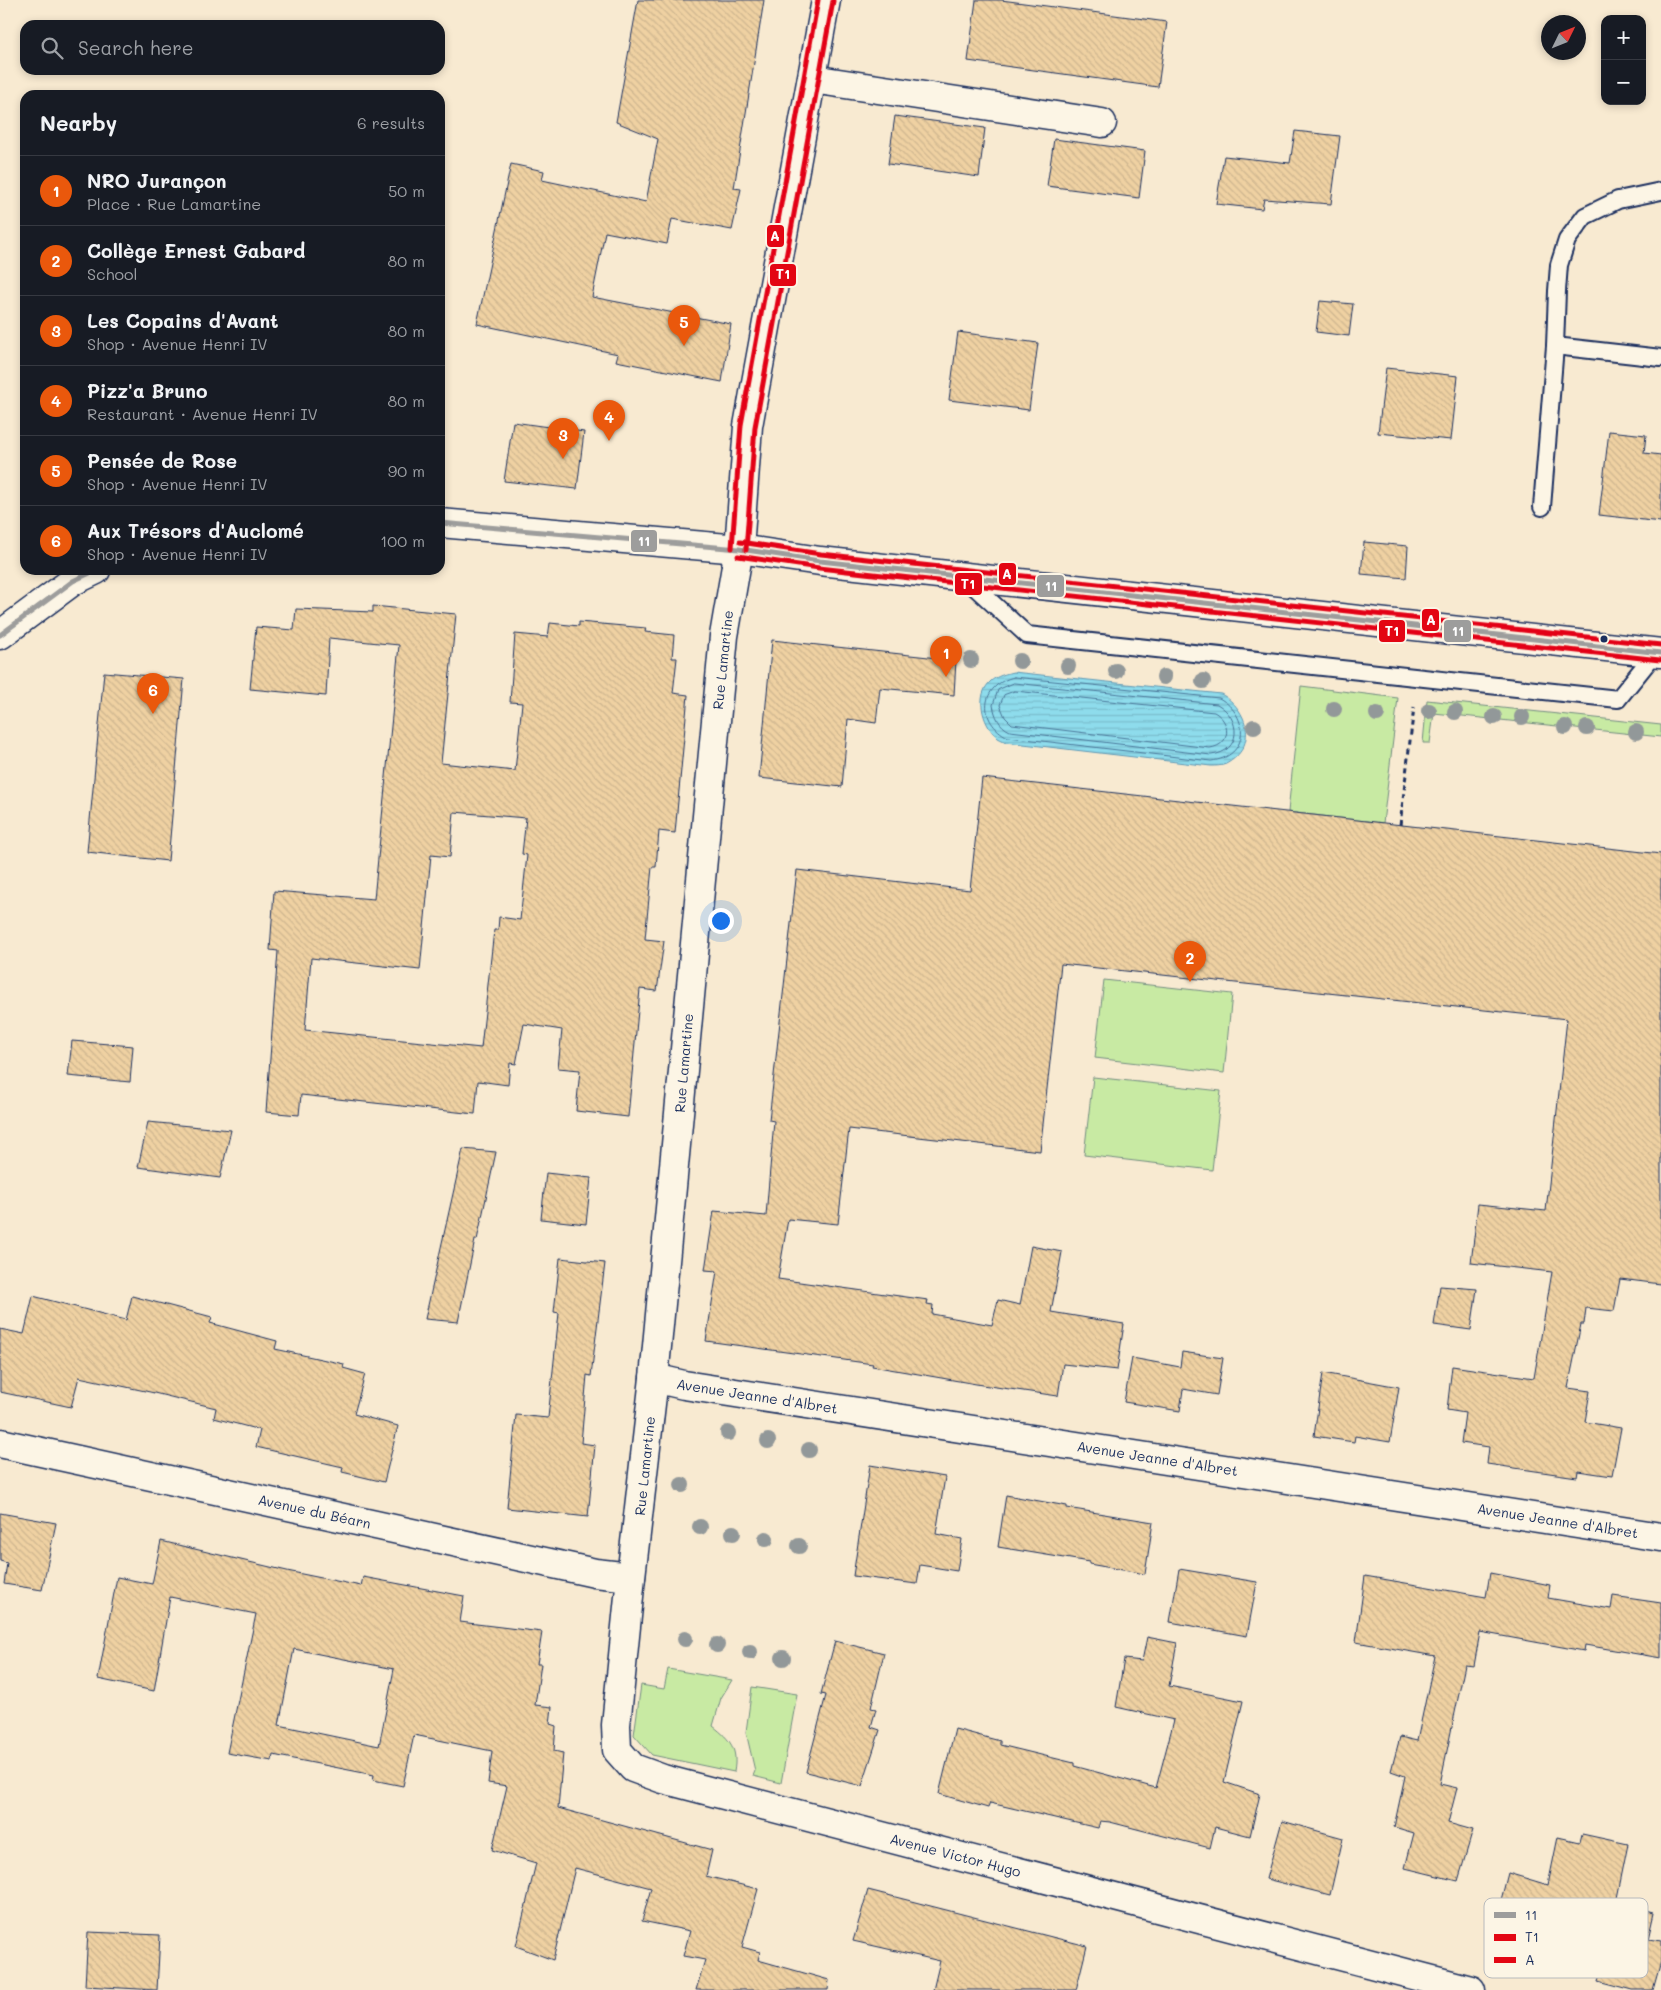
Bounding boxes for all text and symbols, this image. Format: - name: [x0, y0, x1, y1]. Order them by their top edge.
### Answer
- north arrow: [1541, 15, 1586, 60]
- map controls: [1601, 15, 1646, 105]
- button: +: [1601, 15, 1646, 60]
- search box: [20, 20, 445, 75]
- icon: search: [38, 34, 66, 62]
- text: Search here: [78, 35, 194, 60]
- button: −: [1601, 60, 1646, 105]
- text: Nearby: [40, 109, 117, 136]
- text: 6 results: [357, 112, 425, 133]
- text: NRO Jurançon: [87, 168, 227, 193]
- text: 1: [52, 180, 60, 201]
- text: 50 m: [388, 180, 425, 201]
- text: Place · Rue Lamartine: [87, 193, 261, 214]
- line badge: A: [766, 224, 785, 248]
- text: A: [770, 226, 780, 245]
- text: Collège Ernest Gabard: [87, 238, 305, 263]
- text: 2: [52, 250, 60, 271]
- text: 80 m: [388, 250, 425, 271]
- text: School: [87, 263, 137, 284]
- line badge: T1: [769, 263, 797, 287]
- text: T1: [776, 264, 790, 283]
- pin: 5: [668, 305, 700, 346]
- text: Les Copains d'Avant: [87, 308, 279, 333]
- text: 3: [51, 320, 61, 341]
- text: 80 m: [388, 320, 425, 341]
- text: Shop · Avenue Henri IV: [87, 333, 268, 354]
- text: Pizz'a Bruno: [87, 378, 207, 403]
- text: 4: [51, 390, 61, 411]
- text: 80 m: [388, 390, 425, 411]
- pin: 4: [593, 400, 625, 441]
- text: Restaurant · Avenue Henri IV: [87, 403, 318, 424]
- pin: 3: [547, 418, 579, 459]
- text: Pensée de Rose: [87, 448, 237, 473]
- text: 5: [51, 460, 61, 481]
- text: 90 m: [388, 460, 425, 481]
- text: Shop · Avenue Henri IV: [87, 473, 268, 494]
- text: Aux Trésors d'Auclomé: [87, 518, 304, 543]
- line badge: 11: [630, 529, 658, 553]
- text: 6: [51, 530, 61, 551]
- text: 100 m: [380, 530, 425, 551]
- text: 11: [638, 531, 650, 550]
- text: Shop · Avenue Henri IV: [87, 543, 268, 564]
- line badge: A: [998, 562, 1017, 586]
- text: A: [1002, 564, 1012, 583]
- line badge: T1: [954, 572, 983, 596]
- text: T1: [961, 574, 975, 593]
- line badge: 11: [1036, 574, 1065, 598]
- text: 11: [1045, 576, 1057, 595]
- line badge: A: [1421, 608, 1440, 632]
- street label: Rue Lamartine: [708, 609, 737, 710]
- text: A: [1426, 610, 1436, 629]
- line badge: T1: [1378, 619, 1406, 643]
- line badge: 11: [1443, 619, 1472, 643]
- text: T1: [1385, 621, 1399, 640]
- text: 11: [1452, 621, 1464, 640]
- unlabelled marker: [1599, 634, 1609, 644]
- pin: 1: [930, 636, 962, 677]
- pin: 6: [137, 673, 169, 714]
- your location: [708, 908, 734, 934]
- pin: 2: [1174, 941, 1206, 982]
- street label: Rue Lamartine: [670, 1012, 697, 1113]
- street label: Avenue Jeanne d'Albret: [675, 1374, 839, 1418]
- street label: Rue Lamartine: [630, 1415, 659, 1516]
- street label: Avenue Jeanne d'Albret: [1076, 1436, 1239, 1480]
- street label: Avenue du Béarn: [257, 1490, 373, 1533]
- street label: Avenue Jeanne d'Albret: [1476, 1499, 1640, 1542]
- street label: Avenue Victor Hugo: [888, 1829, 1023, 1881]
- legend: [1484, 1898, 1648, 1978]
- text: 11: [1525, 1905, 1538, 1924]
- text: T1: [1525, 1927, 1539, 1946]
- text: A: [1525, 1950, 1535, 1969]

